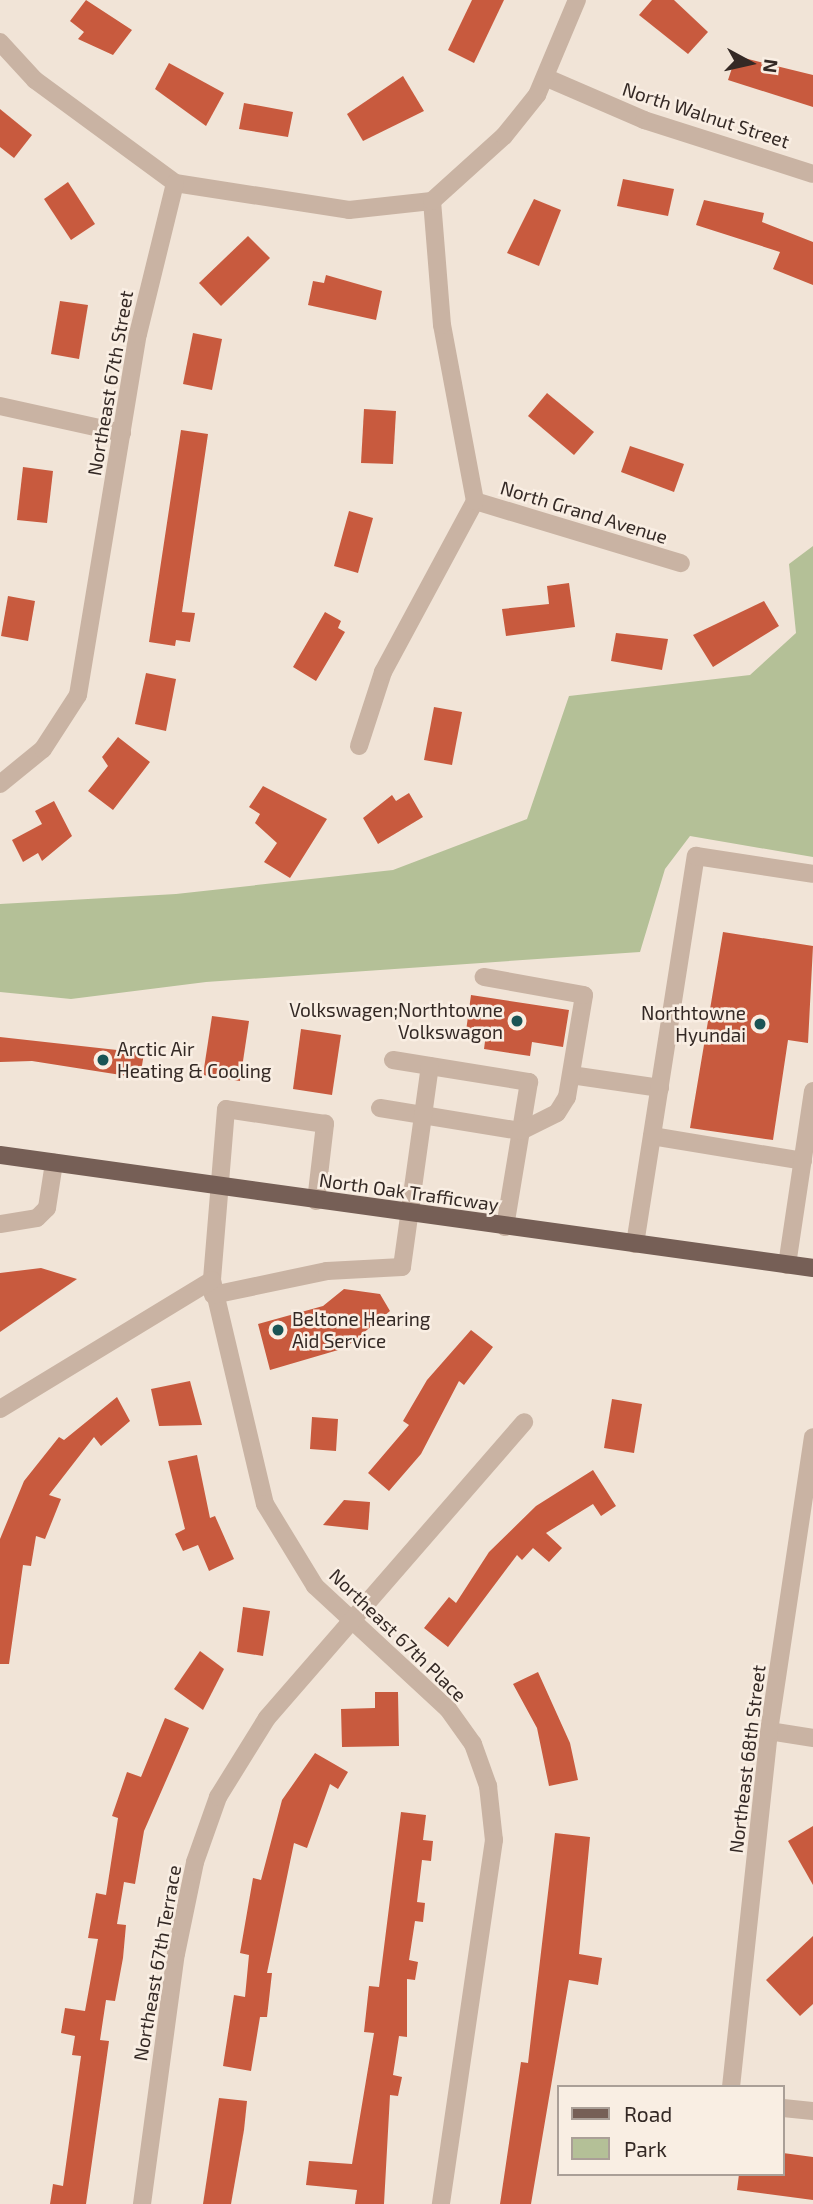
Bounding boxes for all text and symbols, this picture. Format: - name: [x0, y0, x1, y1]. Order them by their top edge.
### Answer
- north arrow: [715, 28, 785, 98]
- text: N: [759, 58, 784, 74]
- street label: North Walnut Street: [620, 77, 792, 153]
- street label: Northeast 67th Street: [82, 289, 138, 477]
- street label: North Grand Avenue: [497, 476, 671, 548]
- place label: Volkswagen;Northtowne Volkswagon: [289, 999, 503, 1043]
- place label: Northtowne Hyundai: [641, 1002, 746, 1046]
- marker: Volkswagen;Northtowne Volkswagon: [509, 1013, 525, 1029]
- marker: Northtowne Hyundai: [752, 1016, 768, 1032]
- place label: Arctic Air Heating & Cooling: [117, 1038, 271, 1082]
- marker: Arctic Air Heating & Cooling: [95, 1052, 111, 1068]
- street label: North Oak Trafficway: [317, 1168, 501, 1216]
- place label: Beltone Hearing Aid Service: [292, 1308, 430, 1352]
- marker: Beltone Hearing Aid Service: [270, 1322, 286, 1338]
- street label: Northeast 67th Place: [325, 1564, 471, 1706]
- street label: Northeast 68th Street: [724, 1664, 770, 1854]
- street label: Northeast 67th Terrace: [128, 1863, 186, 2063]
- legend: [558, 2085, 785, 2176]
- text: Road: [624, 2101, 672, 2126]
- text: Park: [624, 2136, 667, 2161]

